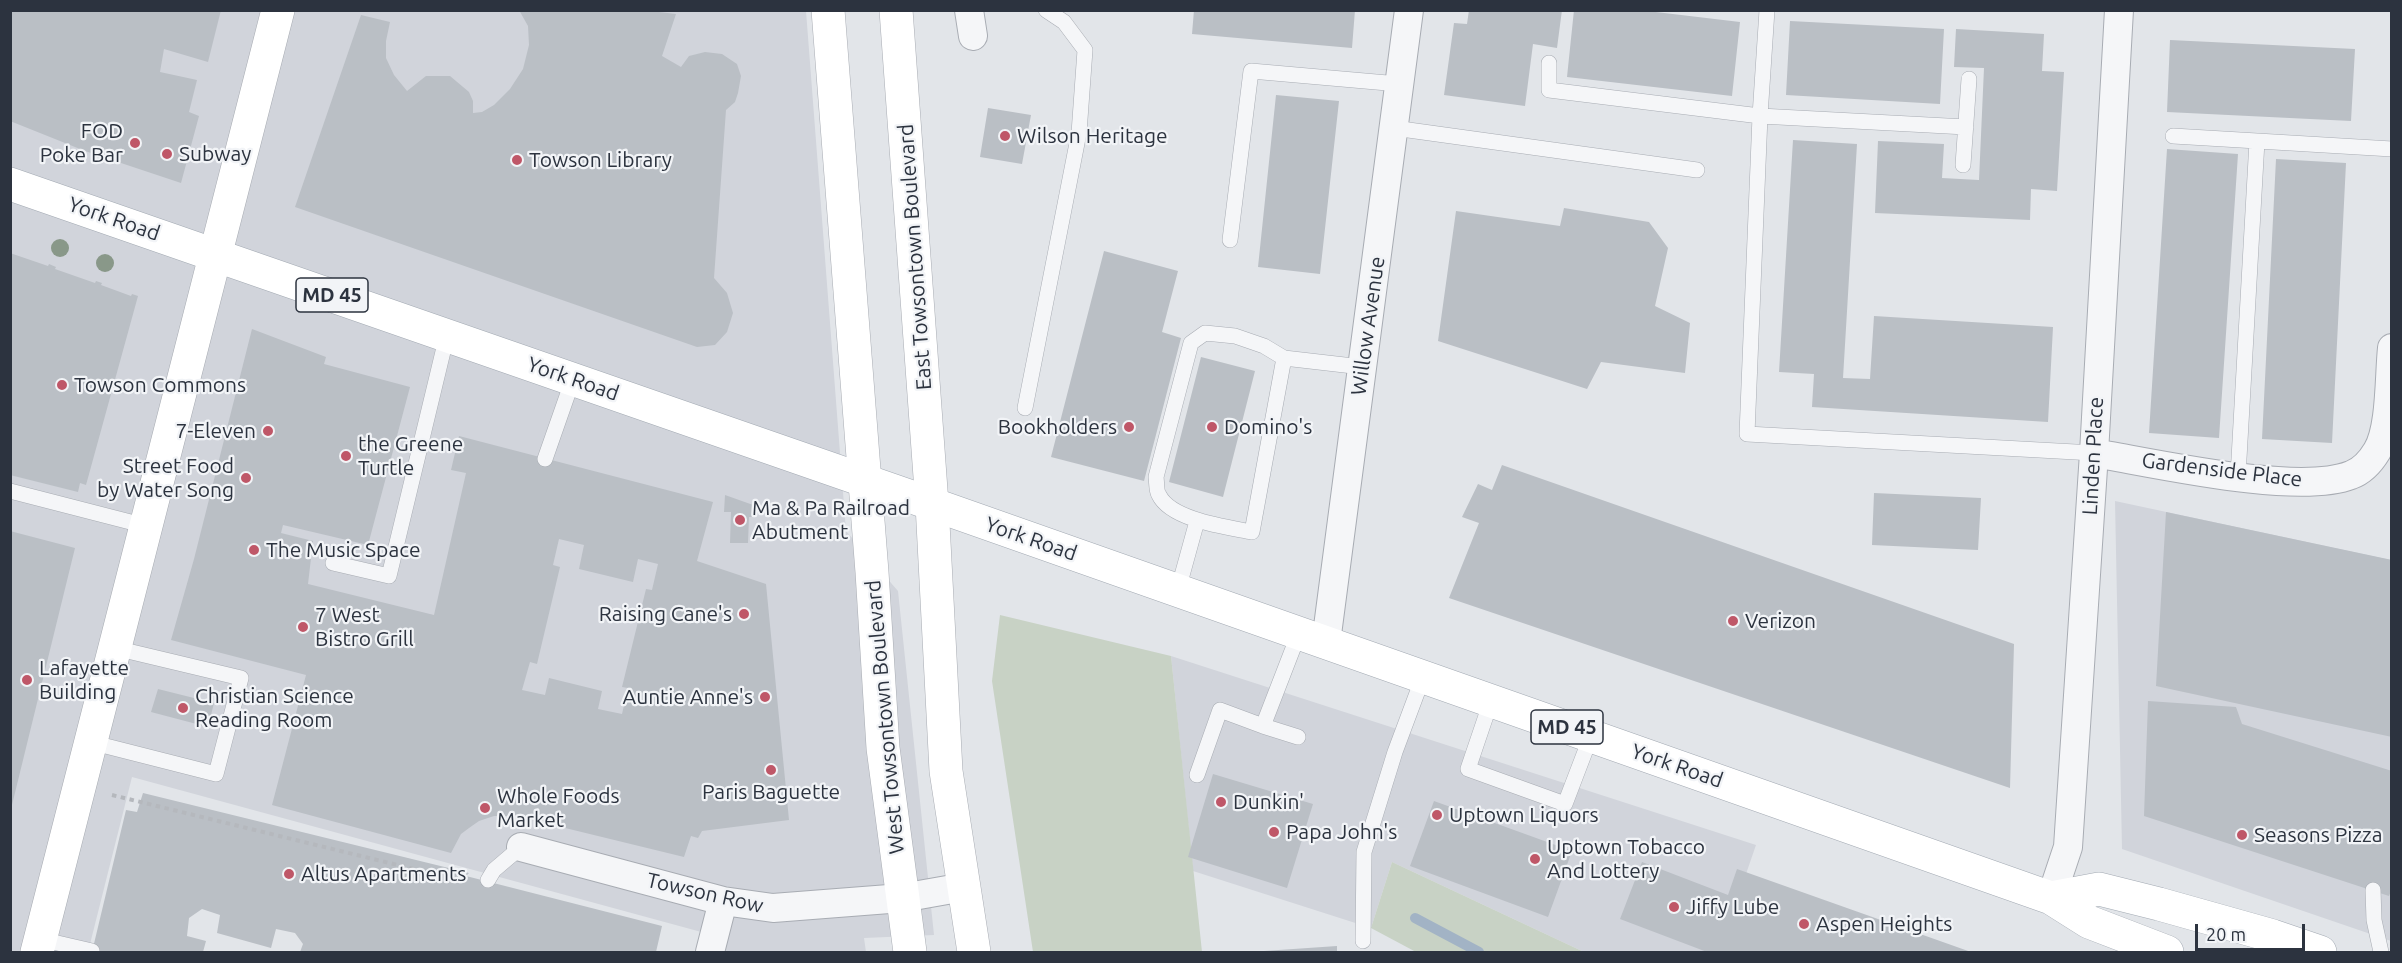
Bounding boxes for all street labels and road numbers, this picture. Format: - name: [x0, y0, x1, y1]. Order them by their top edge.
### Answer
- street label: East Towsontown Boulevard: [893, 123, 937, 391]
- street label: York Road: [65, 192, 163, 246]
- street label: Willow Avenue: [1346, 255, 1390, 397]
- road number: MD 45: [296, 278, 368, 312]
- street label: York Road: [524, 352, 622, 406]
- street label: Linden Place: [2077, 396, 2109, 516]
- street label: Gardenside Place: [2140, 448, 2304, 492]
- street label: York Road: [982, 512, 1080, 566]
- street label: West Towsontown Boulevard: [860, 579, 910, 855]
- road number: MD 45: [1531, 710, 1603, 744]
- street label: York Road: [1628, 739, 1726, 793]
- street label: Towson Row: [644, 867, 766, 919]

